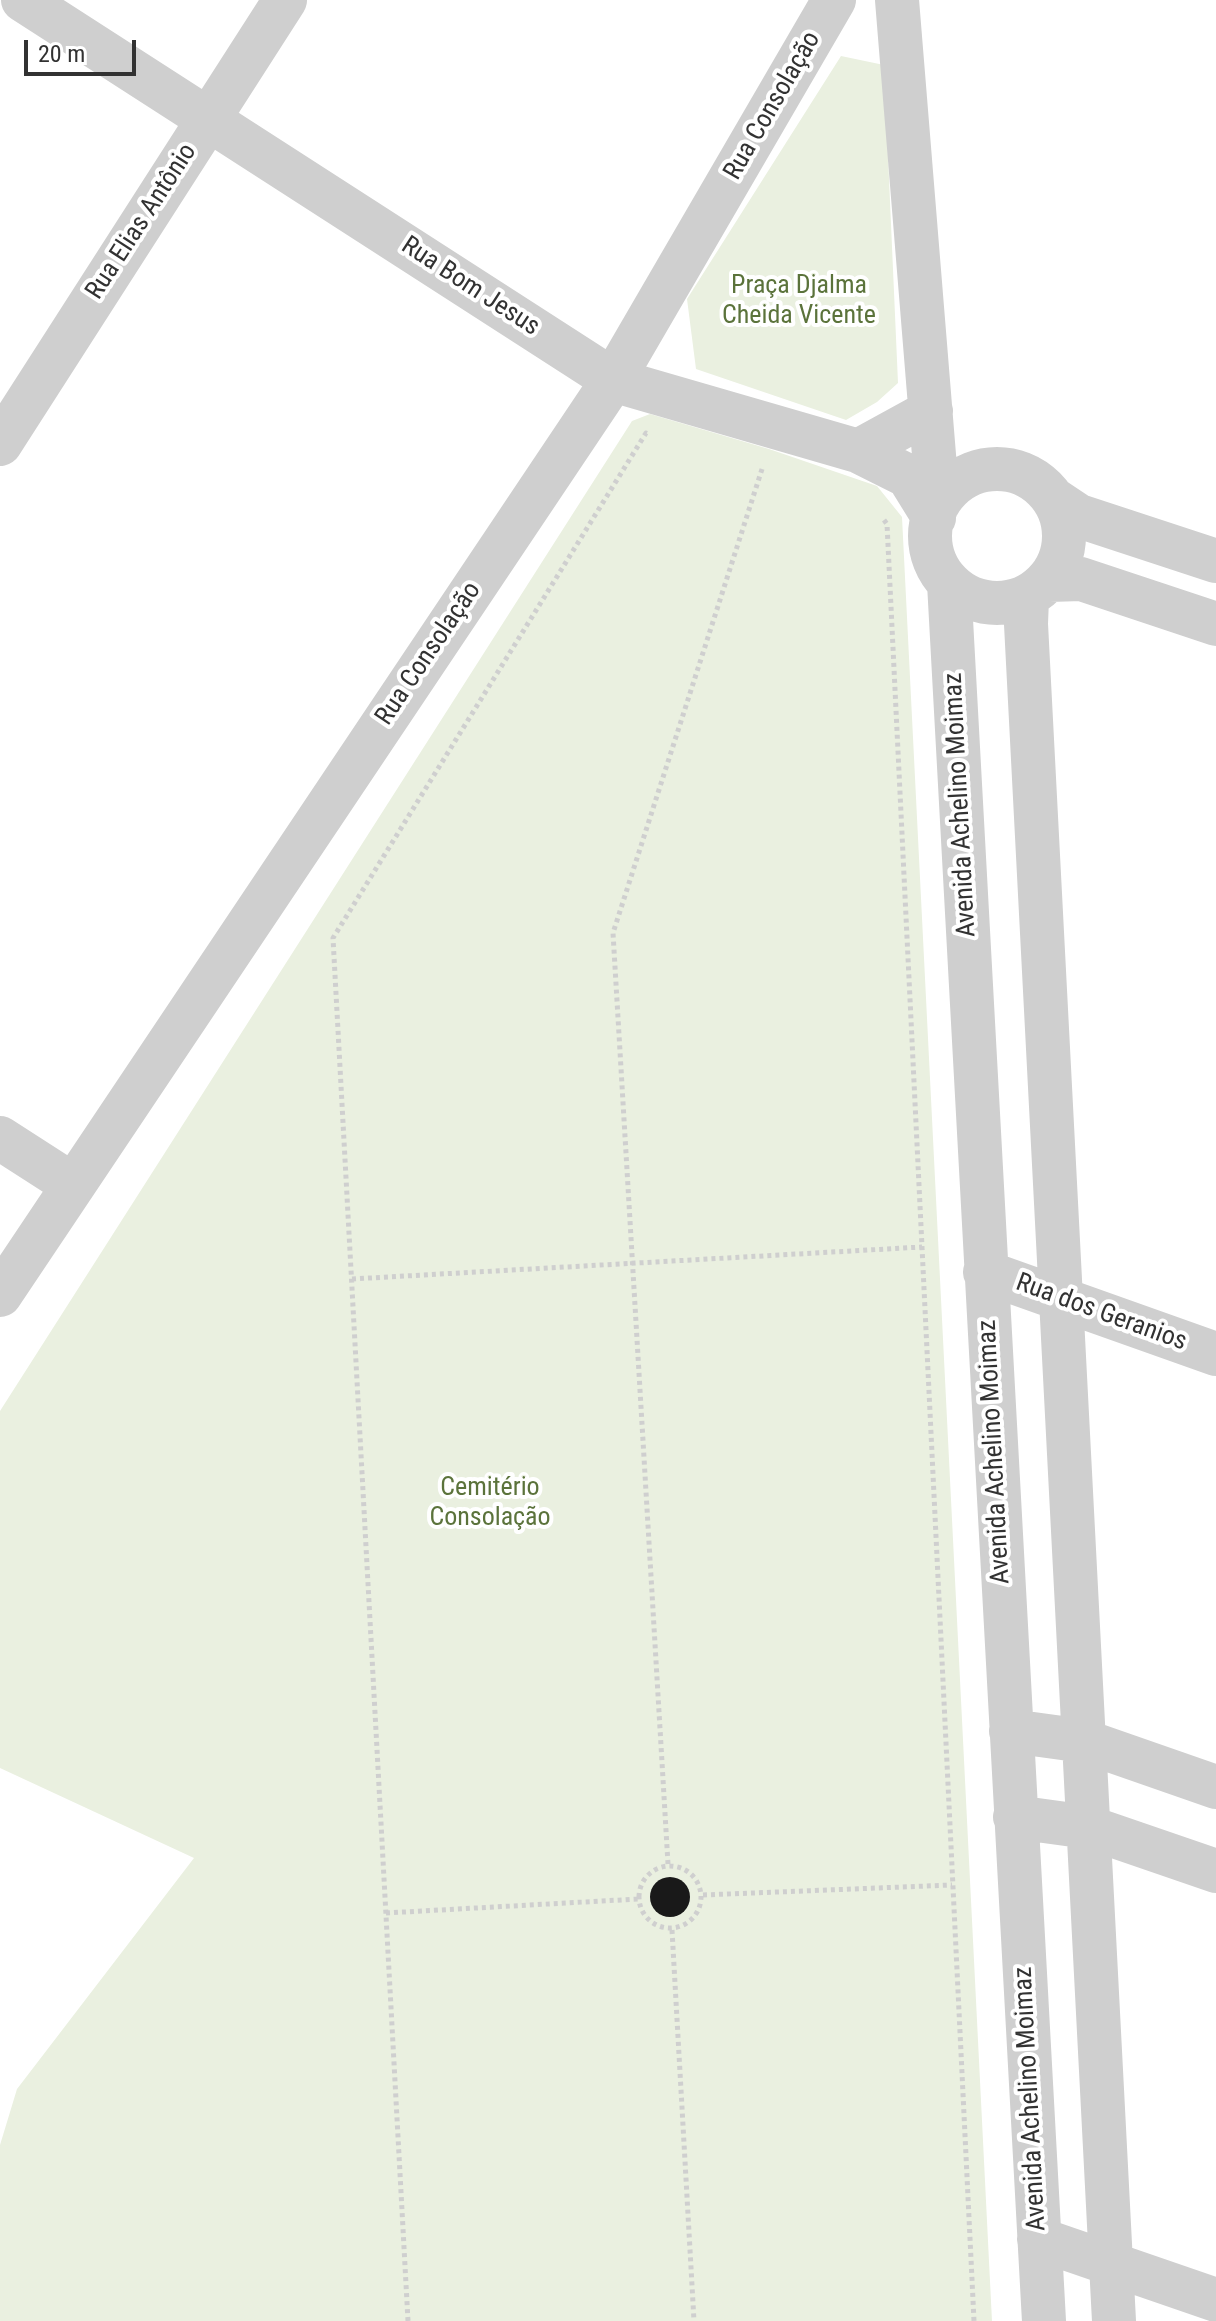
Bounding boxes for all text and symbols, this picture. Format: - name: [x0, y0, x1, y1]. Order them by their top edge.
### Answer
- scale bar: [28, 24, 140, 74]
- street label: Rua Consolação: [718, 26, 828, 186]
- text: 20 m: [38, 40, 85, 68]
- street label: Rua Elias Antônio: [80, 138, 204, 306]
- street label: Rua Bom Jesus: [395, 231, 545, 343]
- park label: Praça Djalma Cheida Vicente: [722, 270, 876, 332]
- street label: Rua Consolação: [370, 576, 488, 732]
- street label: Avenida Achelino Moimaz: [938, 672, 984, 938]
- street label: Rua dos Geranios: [1011, 1268, 1191, 1358]
- street label: Avenida Achelino Moimaz: [972, 1319, 1018, 1585]
- park label: Cemitério Consolação: [429, 1472, 551, 1534]
- street label: Avenida Achelino Moimaz: [1008, 1966, 1054, 2232]

